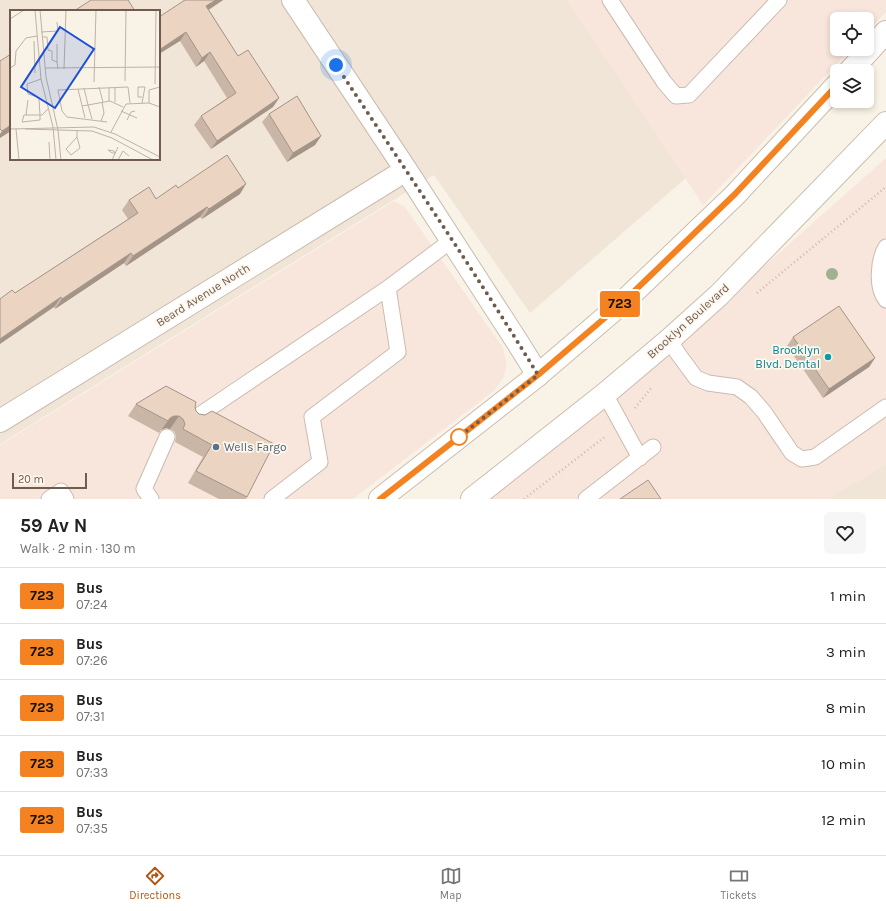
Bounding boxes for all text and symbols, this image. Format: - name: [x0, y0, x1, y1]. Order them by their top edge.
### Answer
- inset map: [10, 10, 160, 160]
- map controls: [830, 12, 874, 108]
- button: locate: [830, 12, 874, 56]
- your location: [326, 55, 346, 75]
- button: layers: [830, 64, 874, 108]
- street label: Beard Avenue North: [154, 261, 252, 329]
- street label: Brooklyn Boulevard: [644, 280, 732, 362]
- line badge: 723: [597, 291, 643, 317]
- text: 723: [608, 295, 632, 312]
- place label: Brooklyn Blvd. Dental: [755, 343, 820, 371]
- marker: Brooklyn Blvd. Dental: [823, 352, 833, 362]
- unlabelled marker: [450, 428, 468, 446]
- place label: Wells Fargo: [224, 440, 286, 454]
- marker: Wells Fargo: [211, 442, 221, 452]
- scale bar: [12, 471, 87, 490]
- text: 20 m: [18, 473, 44, 486]
- button: heart: [824, 512, 866, 554]
- text: 59 Av N: [20, 515, 87, 537]
- text: Walk · 2 min · 130 m: [20, 541, 136, 556]
- text: Bus: [76, 579, 103, 597]
- text: 723: [30, 587, 54, 604]
- text: 1 min: [830, 587, 866, 605]
- text: 07:24: [76, 597, 108, 612]
- text: Bus: [76, 635, 103, 653]
- text: 723: [30, 643, 54, 660]
- text: 3 min: [826, 643, 866, 661]
- text: 07:26: [76, 653, 108, 668]
- text: Bus: [76, 691, 103, 709]
- text: 723: [30, 699, 54, 716]
- text: 8 min: [826, 699, 866, 717]
- text: 07:31: [76, 709, 105, 724]
- text: Bus: [76, 747, 103, 765]
- text: 723: [30, 755, 54, 772]
- text: 10 min: [821, 755, 866, 773]
- text: 07:33: [76, 765, 108, 780]
- text: Bus: [76, 803, 103, 821]
- text: 723: [30, 811, 54, 828]
- text: 12 min: [821, 811, 866, 829]
- text: 07:35: [76, 821, 108, 836]
- tab: Directions: [129, 865, 181, 902]
- tab: Map: [440, 865, 462, 902]
- tab: Tickets: [720, 865, 757, 902]

